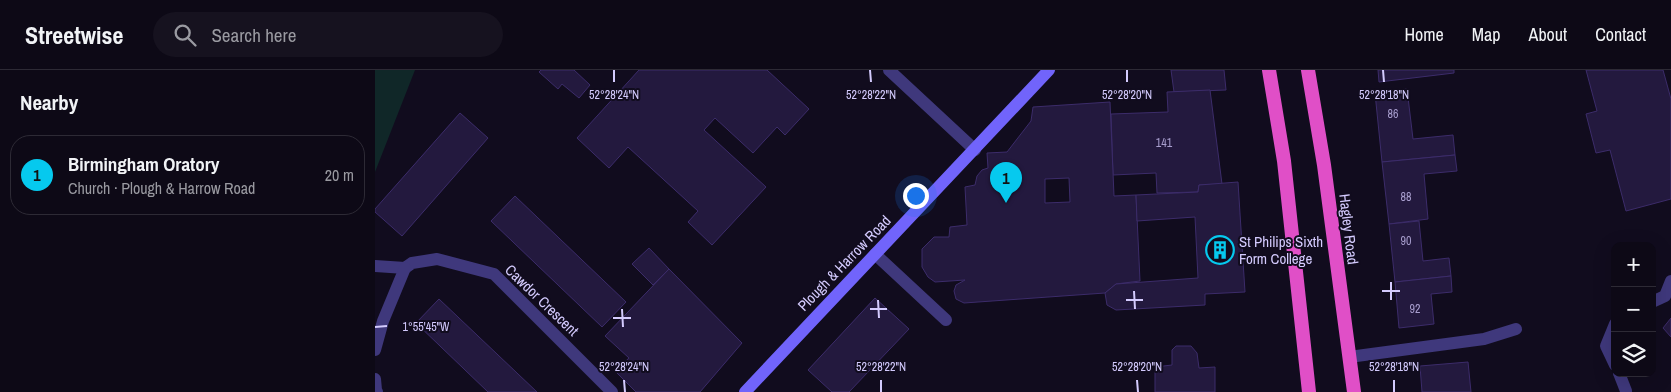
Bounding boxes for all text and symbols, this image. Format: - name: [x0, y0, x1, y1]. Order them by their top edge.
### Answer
- search box: [153, 12, 503, 57]
- text: Streetwise: [25, 19, 123, 51]
- icon: search: [171, 21, 199, 49]
- text: Search here: [211, 22, 296, 48]
- text: Home: [1404, 22, 1444, 47]
- text: Map: [1472, 22, 1501, 47]
- text: About: [1529, 22, 1567, 47]
- text: Contact: [1595, 22, 1646, 47]
- text: 52°28'24"N: [589, 87, 639, 103]
- text: 52°28'22"N: [846, 87, 896, 103]
- text: 52°28'20"N: [1102, 87, 1152, 103]
- text: 52°28'18"N: [1359, 87, 1409, 103]
- text: Nearby: [20, 88, 78, 117]
- house number: 86: [1388, 106, 1398, 122]
- house number: 141: [1156, 135, 1173, 151]
- text: Birmingham Oratory: [68, 151, 220, 177]
- pin: 1: [990, 162, 1022, 203]
- text: 1: [33, 164, 41, 186]
- text: 20 m: [325, 164, 354, 186]
- text: Church · Plough & Harrow Road: [68, 177, 255, 199]
- your location: [903, 183, 929, 209]
- house number: 88: [1401, 189, 1411, 205]
- street label: Hagley Road: [1334, 192, 1364, 266]
- street label: Plough & Harrow Road: [793, 210, 895, 316]
- place label: St Philips Sixth Form College: [1239, 231, 1323, 269]
- house number: 90: [1401, 233, 1411, 249]
- building icon: St Philips Sixth Form College: [1205, 235, 1235, 265]
- map controls: [1611, 242, 1656, 377]
- button: +: [1611, 242, 1656, 287]
- street label: Cawdor Crescent: [501, 259, 584, 341]
- button: −: [1611, 287, 1656, 332]
- house number: 92: [1410, 301, 1420, 317]
- text: 1°55'45"W: [403, 319, 450, 335]
- button: layers: [1611, 332, 1656, 377]
- text: 52°28'24"N: [599, 359, 649, 375]
- text: 52°28'22"N: [856, 359, 906, 375]
- text: 52°28'20"N: [1112, 359, 1162, 375]
- text: 52°28'18"N: [1369, 359, 1419, 375]

